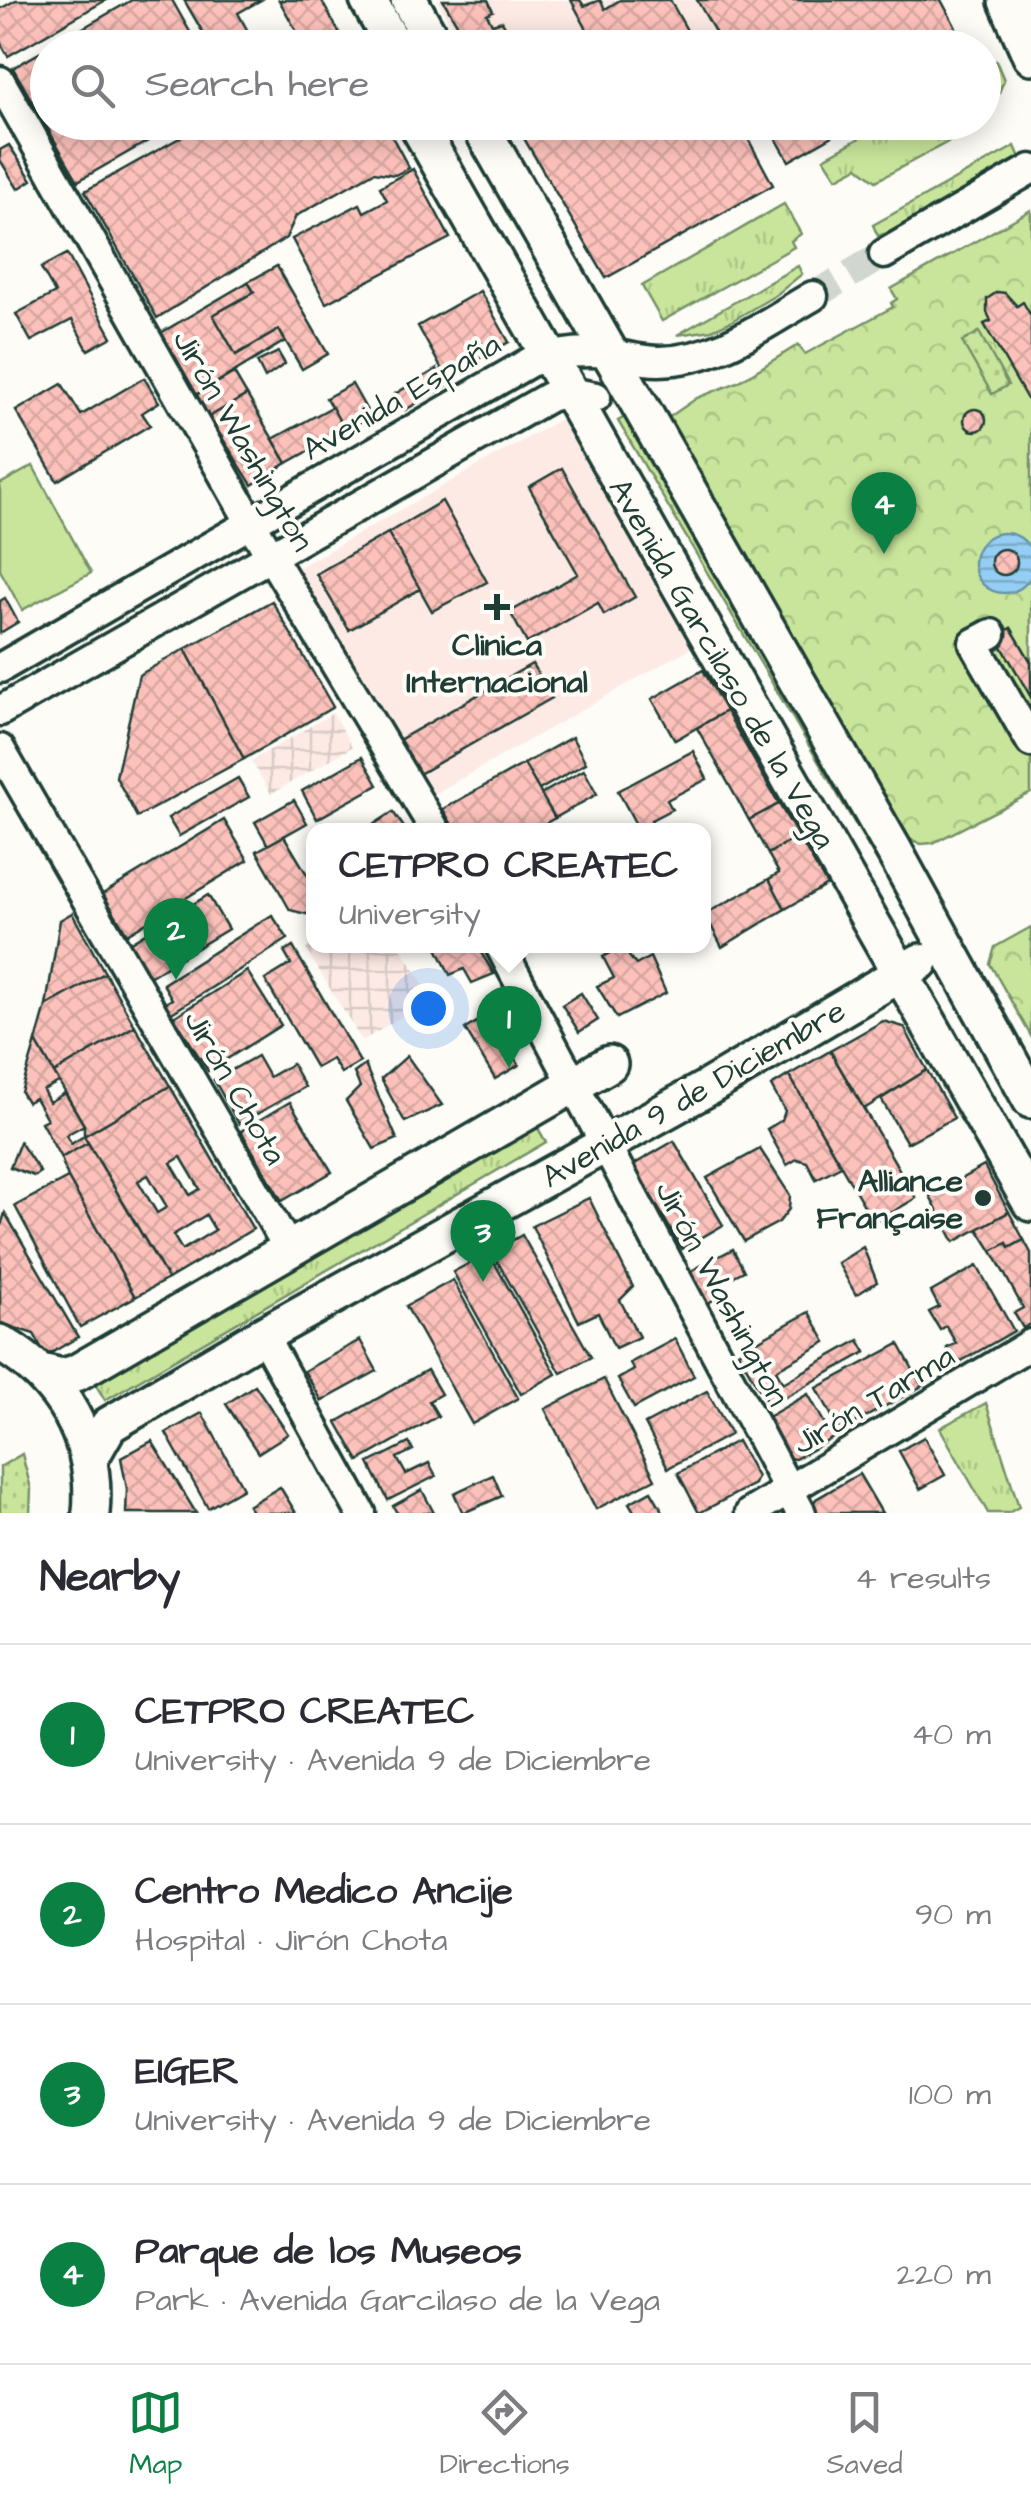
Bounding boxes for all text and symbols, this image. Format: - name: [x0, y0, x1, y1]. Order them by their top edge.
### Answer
- search box: [30, 30, 1001, 140]
- icon: search: [65, 58, 120, 113]
- text: Search here: [145, 59, 369, 111]
- street label: Jirón Washington: [161, 322, 324, 560]
- street label: Avenida España: [294, 322, 509, 472]
- street label: Avenida Garcilaso de la Vega: [597, 470, 846, 857]
- pin: 4: [852, 472, 916, 554]
- marker: Clinica Internacional: [484, 594, 510, 620]
- place label: Clinica Internacional: [406, 623, 588, 705]
- popup: [306, 823, 711, 953]
- text: CETPRO CREATEC: [339, 840, 678, 892]
- text: University: [339, 892, 481, 937]
- pin: 2: [144, 898, 208, 980]
- your location: [403, 983, 454, 1034]
- pin: 1: [476, 986, 542, 1068]
- street label: Avenida 9 de Diciembre: [533, 989, 854, 1200]
- street label: Jirón Chota: [172, 1002, 297, 1173]
- place label: Alliance Française: [816, 1159, 963, 1241]
- street label: Jirón Washington: [643, 1173, 800, 1414]
- marker: Alliance Française: [972, 1187, 994, 1209]
- pin: 3: [450, 1200, 516, 1282]
- street label: Jirón Tarma: [784, 1334, 963, 1466]
- text: Nearby: [40, 1549, 180, 1607]
- text: 4 results: [855, 1556, 991, 1601]
- text: CETPRO CREATEC: [135, 1686, 474, 1738]
- text: 1: [70, 1712, 75, 1757]
- text: 40 m: [911, 1712, 991, 1757]
- text: University · Avenida 9 de Diciembre: [135, 1738, 651, 1783]
- text: Centro Medico Ancije: [135, 1866, 513, 1918]
- text: 2: [63, 1892, 82, 1937]
- text: 90 m: [915, 1892, 991, 1937]
- text: Hospital · Jirón Chota: [135, 1918, 447, 1963]
- text: EIGER: [135, 2046, 239, 2098]
- text: 3: [64, 2072, 81, 2117]
- text: 100 m: [909, 2072, 991, 2117]
- text: University · Avenida 9 de Diciembre: [135, 2098, 651, 2143]
- text: Parque de los Museos: [135, 2226, 522, 2278]
- text: 4: [62, 2252, 83, 2297]
- text: 220 m: [896, 2252, 991, 2297]
- text: Park · Avenida Garcilaso de la Vega: [135, 2278, 660, 2323]
- tab: Map: [128, 2385, 183, 2484]
- tab: Directions: [440, 2385, 570, 2484]
- tab: Saved: [826, 2385, 903, 2484]

